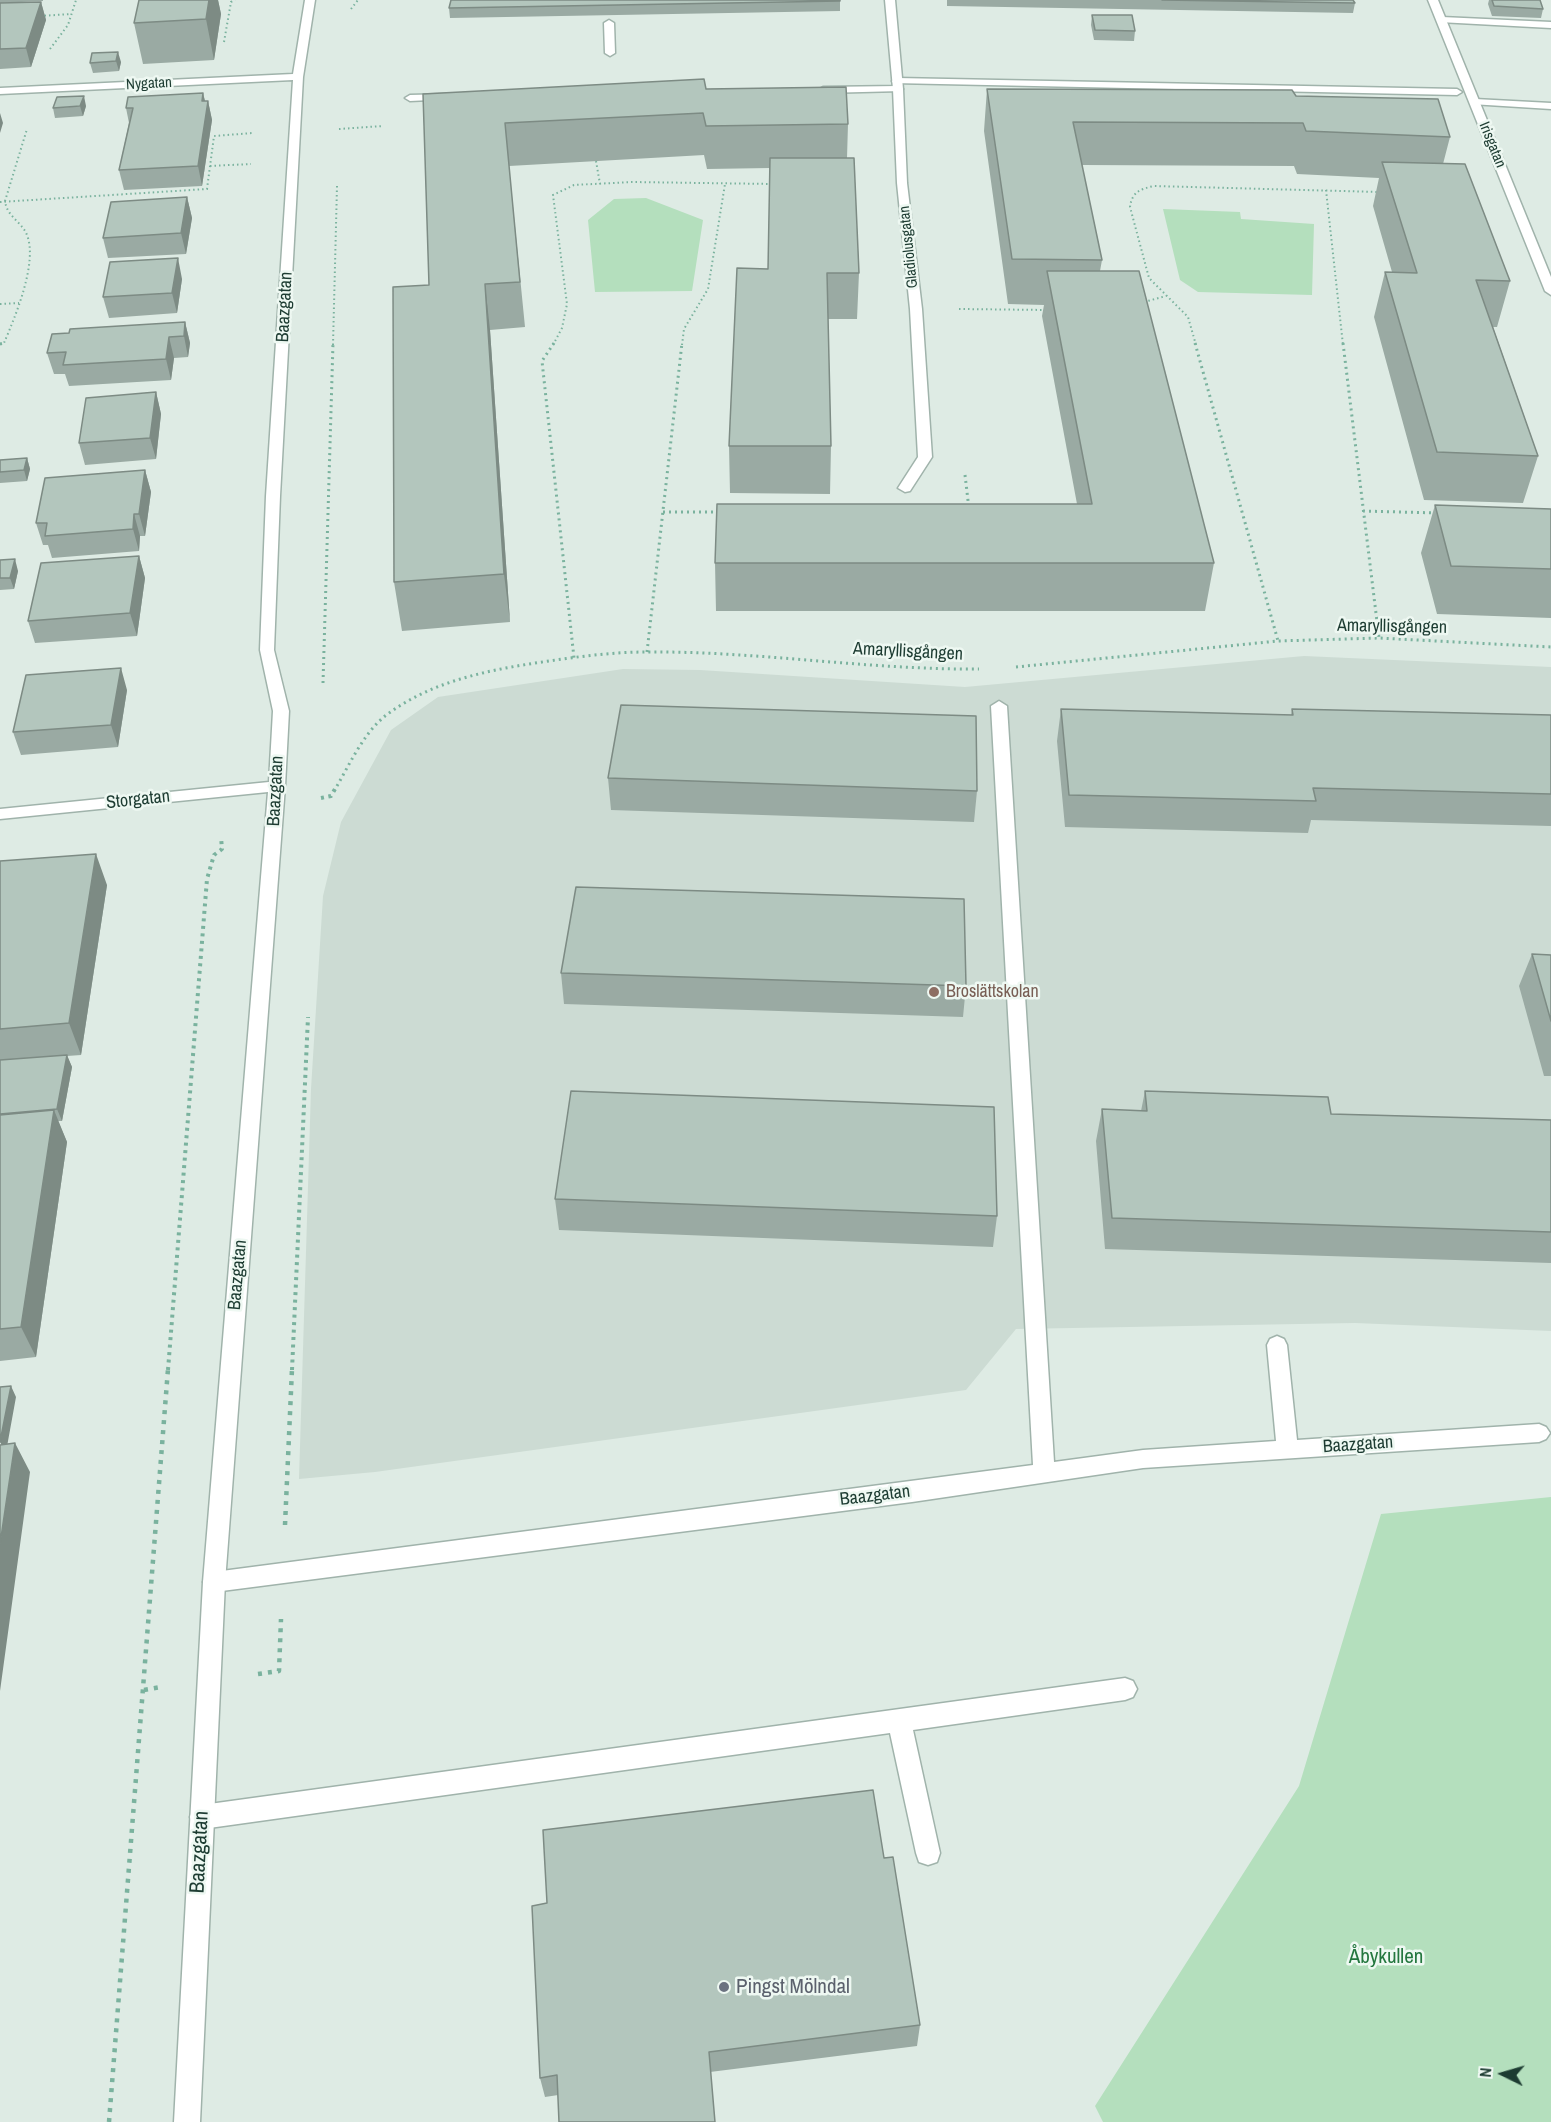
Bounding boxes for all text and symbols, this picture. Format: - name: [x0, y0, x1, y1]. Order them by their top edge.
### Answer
- street label: Nygatan: [126, 74, 172, 94]
- street label: Irisgatan: [1475, 119, 1509, 171]
- street label: Gladiolusgatan: [896, 205, 922, 289]
- street label: Baazgatan: [272, 271, 298, 343]
- street label: Amaryllisgången: [1337, 615, 1447, 639]
- street label: Amaryllisgången: [853, 638, 963, 666]
- street label: Baazgatan: [263, 755, 289, 827]
- street label: Storgatan: [105, 786, 171, 814]
- place label: Broslättskolan: [946, 981, 1039, 1003]
- marker: Broslättskolan: [927, 985, 941, 999]
- street label: Baazgatan: [224, 1239, 252, 1311]
- street label: Baazgatan: [1322, 1432, 1394, 1458]
- street label: Baazgatan: [839, 1481, 911, 1511]
- street label: Baazgatan: [185, 1810, 215, 1894]
- park label: Åbykullen: [1349, 1944, 1423, 1970]
- place label: Pingst Mölndal: [736, 1974, 850, 2000]
- marker: Pingst Mölndal: [717, 1980, 731, 1994]
- north arrow: [1473, 2044, 1533, 2104]
- text: N: [1474, 2067, 1496, 2078]

